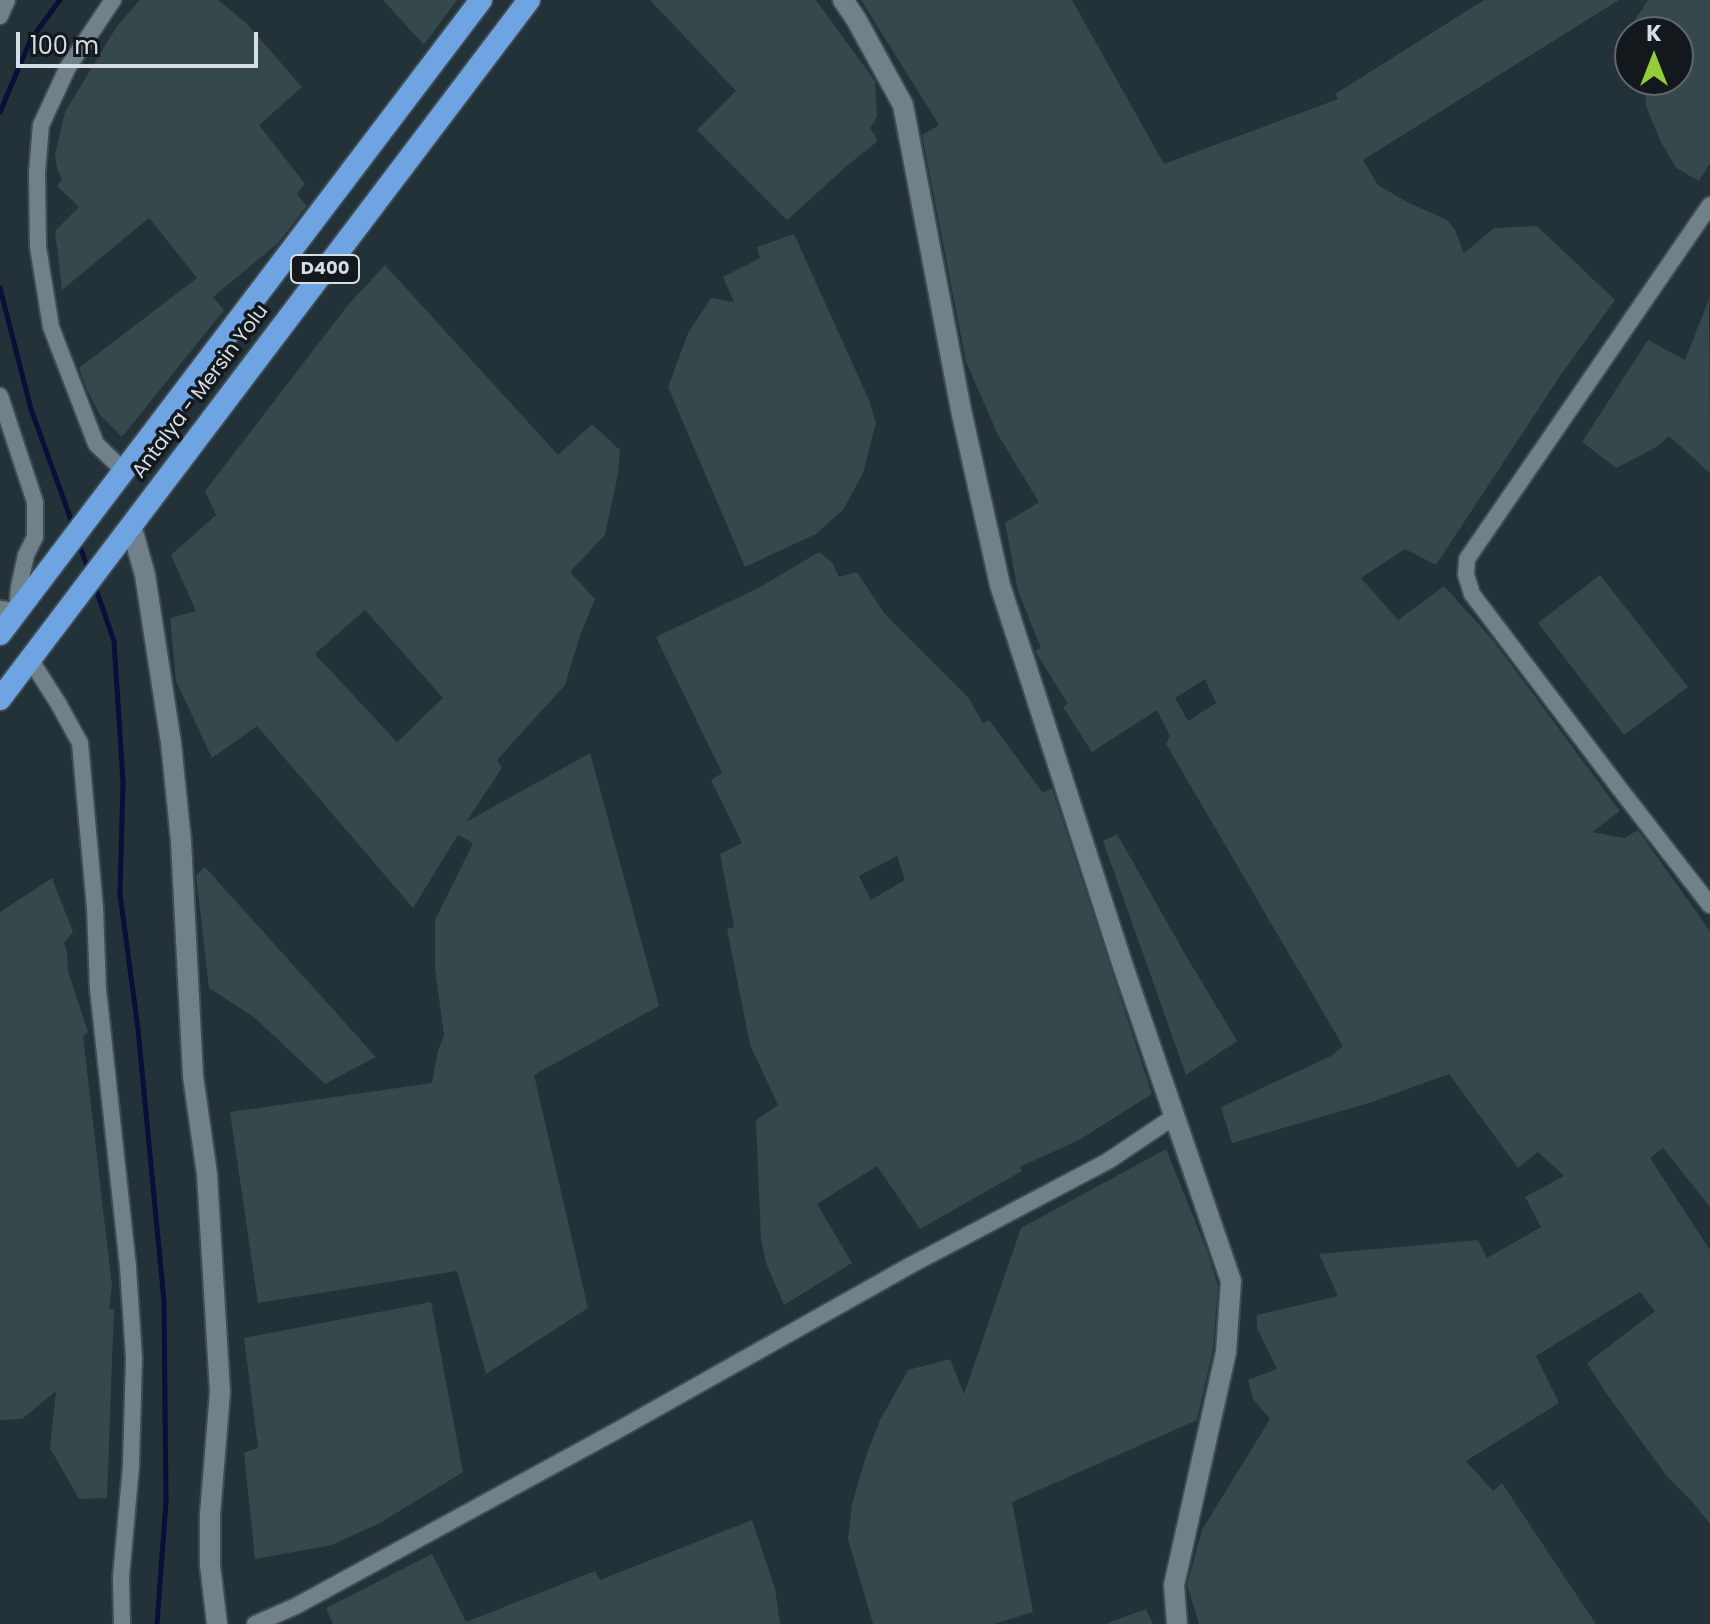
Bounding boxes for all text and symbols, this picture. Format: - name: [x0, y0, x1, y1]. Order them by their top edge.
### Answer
- scale bar: [20, 16, 262, 66]
- north arrow: [1614, 16, 1694, 96]
- text: K: [1646, 18, 1662, 49]
- text: 100 m: [30, 29, 99, 62]
- road number: D400: [291, 255, 359, 283]
- street label: Antalya - Mersin Yolu: [128, 300, 274, 484]

